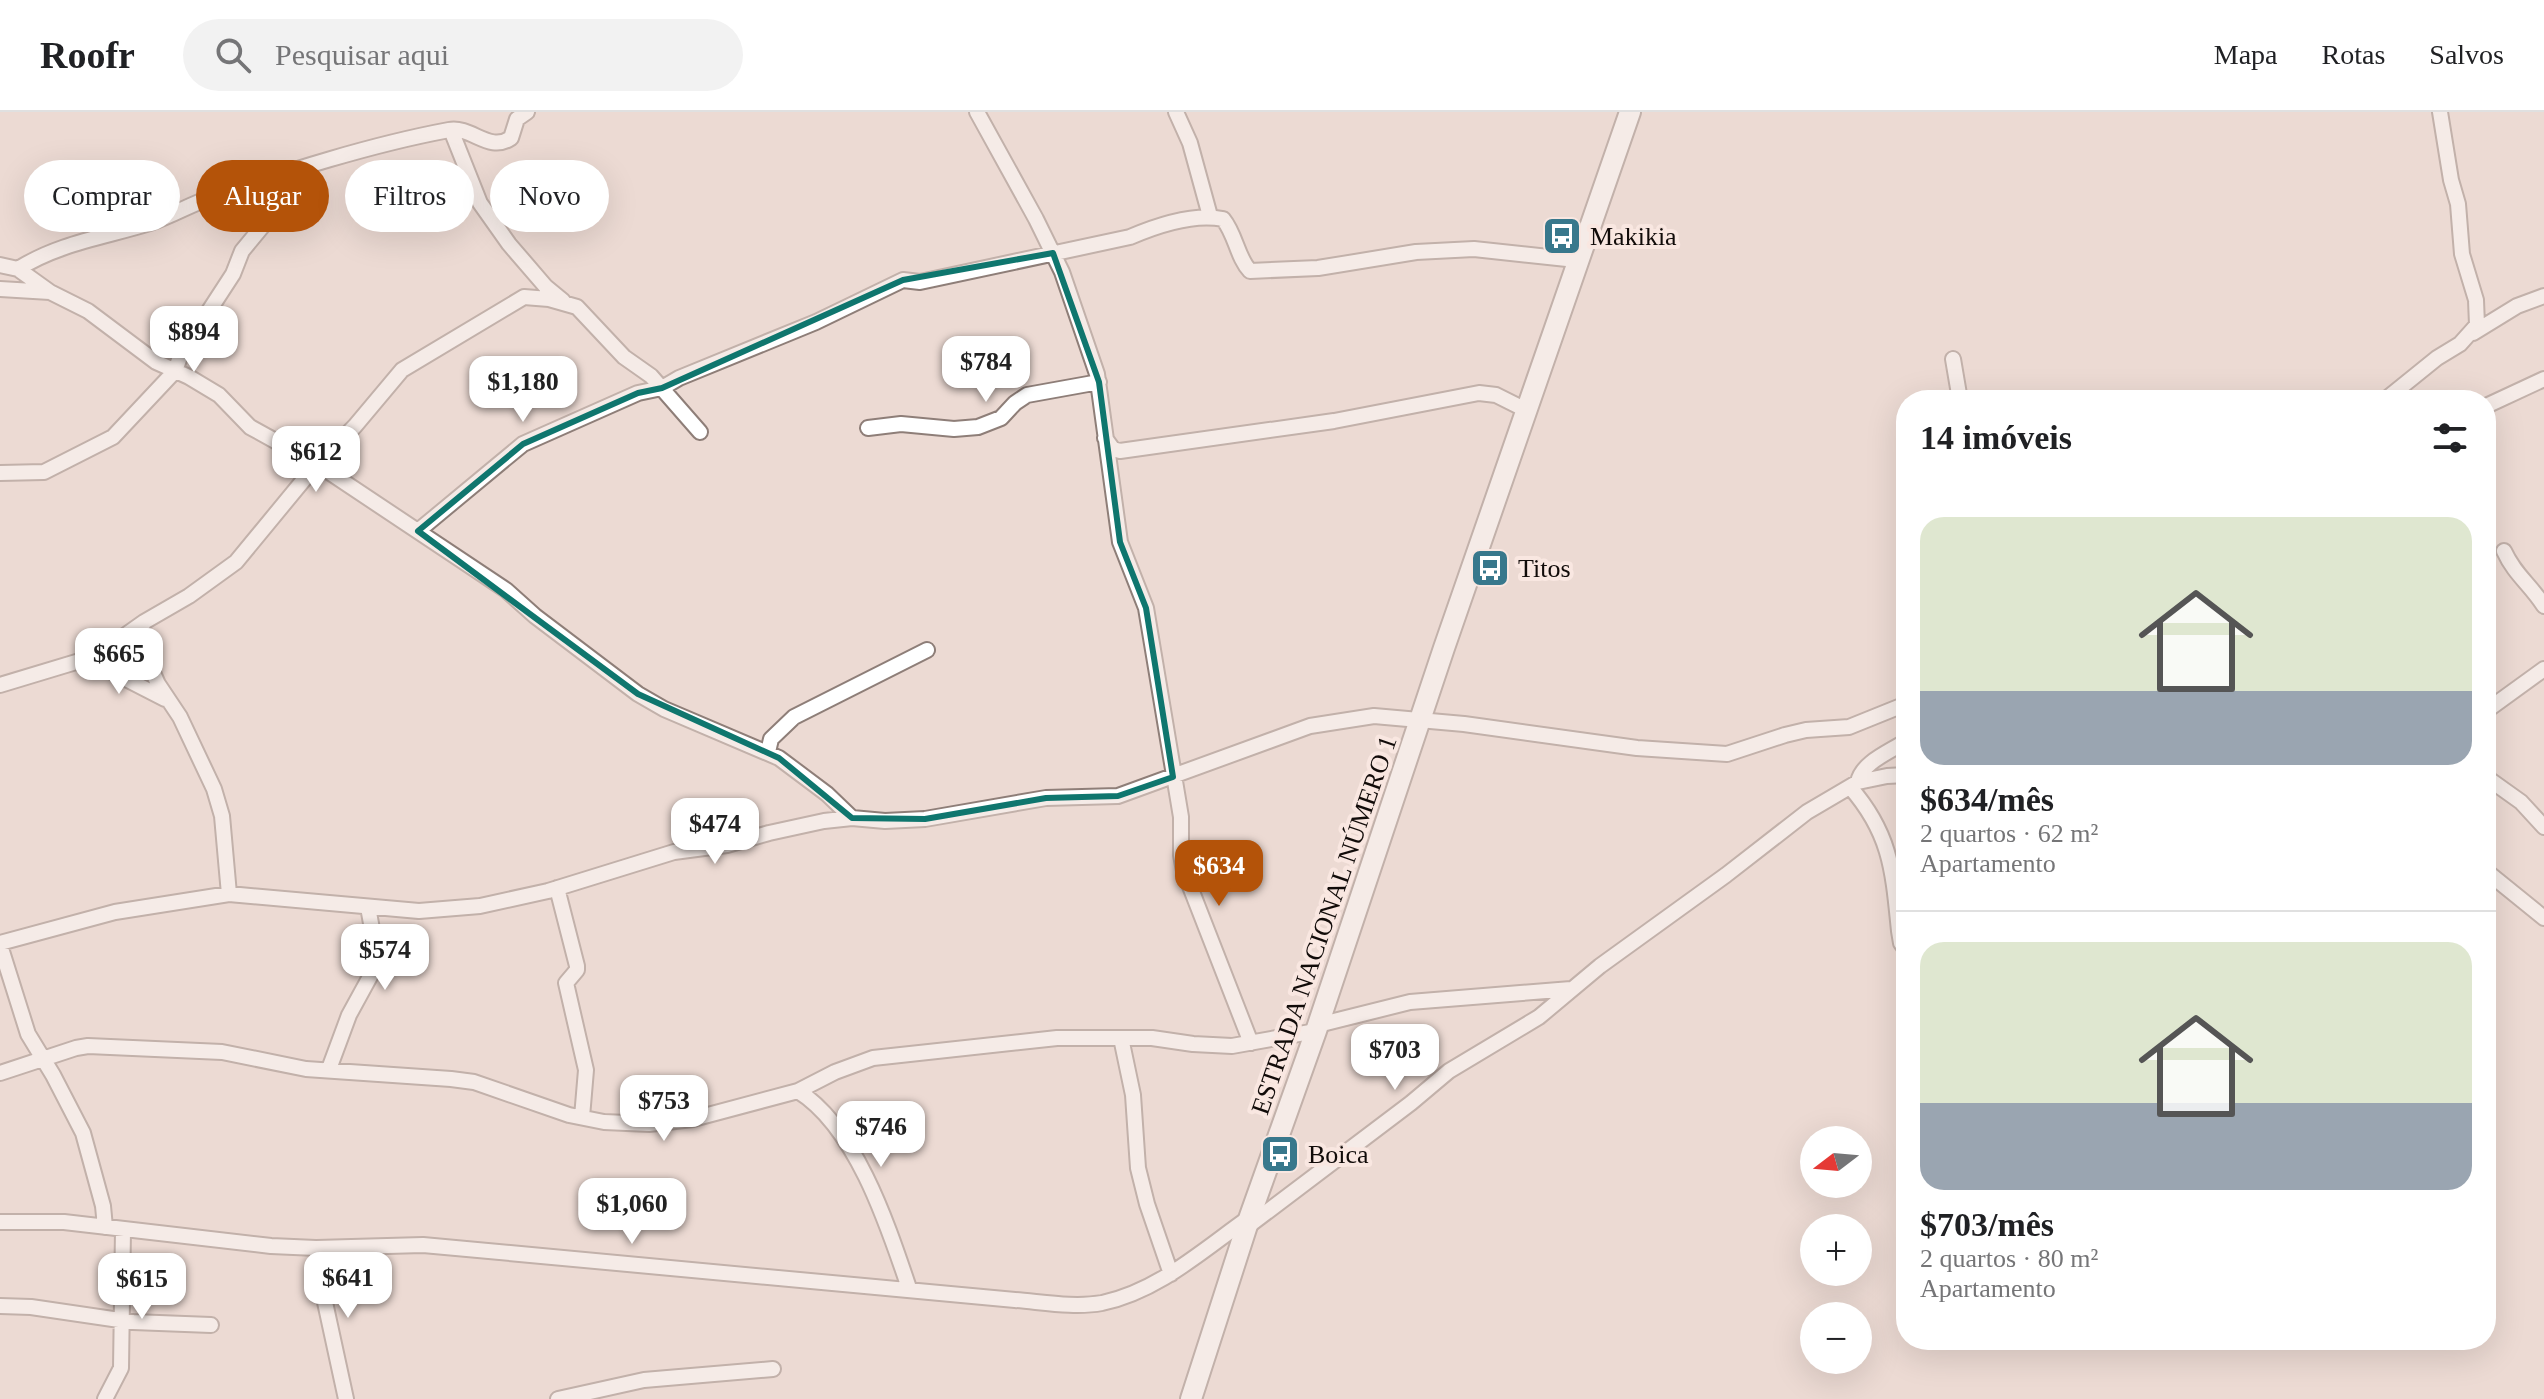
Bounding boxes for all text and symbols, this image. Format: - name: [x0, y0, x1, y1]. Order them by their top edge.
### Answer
- search box: [183, 19, 743, 91]
- icon: search: [211, 33, 255, 77]
- text: Roofr: [40, 34, 135, 76]
- text: Pesquisar aqui: [275, 38, 449, 71]
- text: Mapa: [2214, 39, 2278, 70]
- text: Rotas: [2322, 39, 2385, 70]
- text: Salvos: [2429, 39, 2504, 70]
- chip: Comprar: [24, 160, 180, 232]
- chip: Alugar: [196, 160, 329, 232]
- chip: Filtros: [345, 160, 474, 232]
- chip: Novo: [490, 160, 609, 232]
- bus stop icon: Makikia: [1541, 215, 1583, 257]
- place label: Makikia: [1590, 222, 1677, 251]
- pin: $894: [147, 306, 241, 374]
- text: $894: [168, 317, 220, 346]
- pin: $784: [939, 336, 1033, 404]
- text: $784: [960, 347, 1012, 376]
- pin: $1,180: [458, 356, 588, 424]
- text: $1,180: [487, 367, 559, 396]
- icon: filters: [2428, 416, 2472, 460]
- text: 14 imóveis: [1920, 419, 2072, 456]
- pin: $612: [269, 426, 363, 494]
- text: $612: [290, 437, 342, 466]
- bus stop icon: Titos: [1469, 547, 1511, 589]
- place label: Titos: [1518, 554, 1571, 583]
- icon: home: [2124, 569, 2268, 713]
- pin: $665: [72, 628, 166, 696]
- text: $665: [93, 639, 145, 668]
- street label: ESTRADA NACIONAL NÚMERO 1: [1245, 732, 1403, 1118]
- text: $634/mês: [1920, 781, 2054, 818]
- pin: $474: [668, 798, 762, 866]
- text: $474: [689, 809, 741, 838]
- text: 2 quartos · 62 m²: [1920, 819, 2098, 848]
- pin: $634: [1172, 840, 1266, 908]
- text: Apartamento: [1920, 849, 2056, 878]
- text: $634: [1193, 851, 1245, 880]
- pin: $574: [338, 924, 432, 992]
- text: $574: [359, 935, 411, 964]
- icon: home: [2124, 994, 2268, 1138]
- pin: $703: [1348, 1024, 1442, 1092]
- text: $703: [1369, 1035, 1421, 1064]
- pin: $753: [617, 1075, 711, 1143]
- text: $753: [638, 1086, 690, 1115]
- pin: $746: [834, 1101, 928, 1169]
- text: $746: [855, 1112, 907, 1141]
- north arrow: [1800, 1126, 1872, 1198]
- map controls: [1800, 1126, 1872, 1374]
- bus stop icon: Boica: [1259, 1133, 1301, 1175]
- place label: Boica: [1308, 1140, 1369, 1169]
- pin: $1,060: [567, 1178, 697, 1246]
- text: $1,060: [596, 1189, 668, 1218]
- text: $703/mês: [1920, 1206, 2054, 1243]
- button: +: [1800, 1214, 1872, 1286]
- text: 2 quartos · 80 m²: [1920, 1244, 2098, 1273]
- pin: $641: [301, 1252, 395, 1320]
- pin: $615: [95, 1253, 189, 1321]
- text: $641: [322, 1263, 374, 1292]
- text: $615: [116, 1264, 168, 1293]
- text: Apartamento: [1920, 1274, 2056, 1303]
- button: −: [1800, 1302, 1872, 1374]

